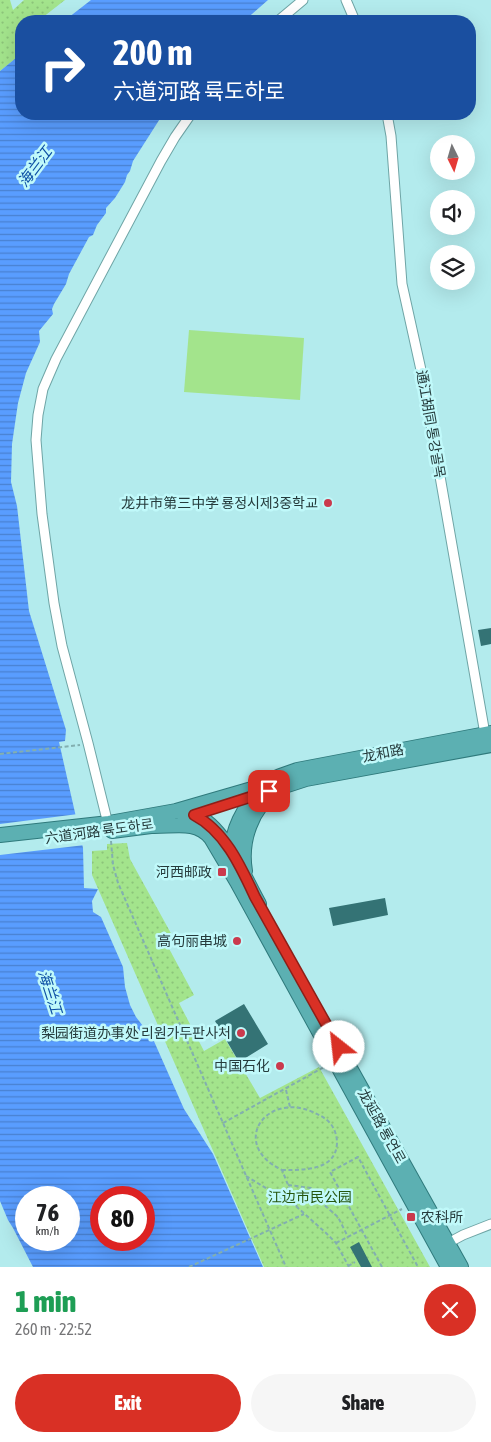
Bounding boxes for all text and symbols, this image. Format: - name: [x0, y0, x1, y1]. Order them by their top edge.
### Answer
- text: 200 m: [113, 32, 192, 72]
- icon: right: [30, 35, 95, 100]
- text: 六道河路 륙도하로: [113, 78, 285, 104]
- north arrow: [430, 135, 475, 180]
- map controls: [430, 135, 475, 290]
- water label: 海兰江: [14, 142, 56, 190]
- button: sound: [430, 190, 475, 235]
- button: layers: [430, 245, 475, 290]
- street label: 通江胡同 통강골목: [414, 369, 448, 479]
- place label: 龙井市第三中学 룡정시제3중학교: [121, 495, 318, 511]
- marker: 龙井市第三中学 룡정시제3중학교: [322, 497, 334, 509]
- street label: 龙和路: [361, 741, 405, 765]
- pin: [248, 770, 290, 812]
- icon: arrive: [255, 777, 283, 805]
- street label: 六道河路 륙도하로: [44, 815, 154, 847]
- place label: 河西邮政: [156, 864, 212, 880]
- marker: 河西邮政: [216, 866, 228, 878]
- place label: 高句丽串城: [157, 933, 227, 949]
- marker: 高句丽串城: [231, 935, 243, 947]
- water label: 海兰江: [35, 968, 66, 1018]
- position arrow: [312, 1020, 364, 1072]
- place label: 梨园街道办事处 리원가두판사처: [41, 1025, 231, 1041]
- marker: 梨园街道办事处 리원가두판사처: [235, 1027, 247, 1039]
- place label: 中国石化: [214, 1058, 270, 1074]
- marker: 中国石化: [274, 1060, 286, 1072]
- street label: 龙延路 룡연로: [355, 1086, 409, 1166]
- speed limit sign: 80: [90, 1186, 155, 1251]
- park label: 江边市民公园: [268, 1189, 352, 1205]
- text: 76: [36, 1198, 59, 1226]
- place label: 农科所: [421, 1209, 463, 1225]
- marker: 农科所: [405, 1211, 417, 1223]
- text: km/h: [36, 1224, 59, 1238]
- text: 1 min: [15, 1284, 76, 1318]
- button: close: [424, 1284, 476, 1336]
- text: 260 m · 22:52: [15, 1320, 92, 1338]
- button: Exit: [15, 1374, 241, 1432]
- button: Share: [251, 1374, 476, 1432]

